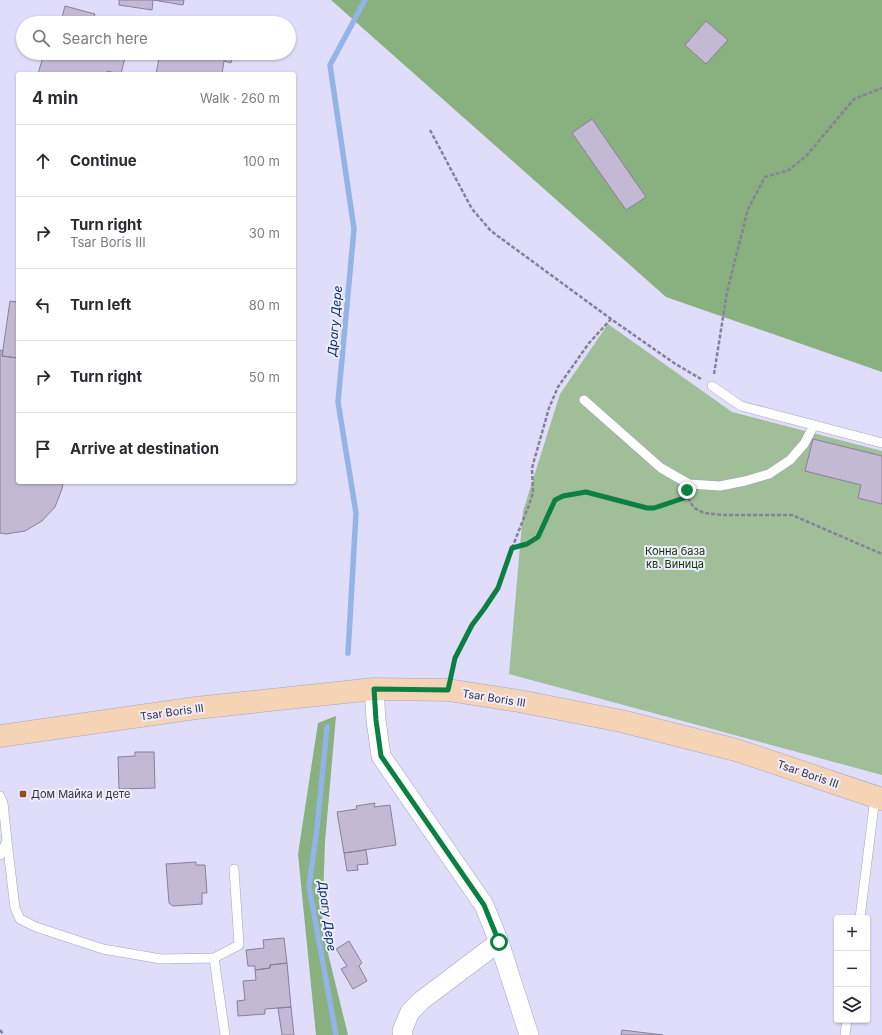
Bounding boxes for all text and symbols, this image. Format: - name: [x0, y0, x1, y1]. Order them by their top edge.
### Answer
- search box: [16, 16, 296, 60]
- icon: search: [30, 27, 52, 49]
- text: Search here: [62, 29, 148, 48]
- text: 4 min: [32, 88, 78, 108]
- text: Walk · 260 m: [200, 90, 280, 106]
- icon: ahead: [32, 150, 54, 172]
- text: Continue: [70, 151, 137, 170]
- text: 100 m: [243, 153, 280, 169]
- text: Turn right: [70, 215, 142, 234]
- icon: right: [32, 222, 54, 244]
- text: 30 m: [249, 225, 280, 241]
- text: Tsar Boris III: [70, 234, 146, 250]
- water label: Драгу Дере: [324, 285, 345, 358]
- icon: left: [32, 294, 54, 316]
- text: Turn left: [70, 295, 131, 314]
- text: 80 m: [249, 297, 280, 313]
- icon: right: [32, 366, 54, 388]
- text: Turn right: [70, 367, 142, 386]
- text: 50 m: [249, 369, 280, 385]
- icon: arrive: [32, 438, 54, 460]
- text: Arrive at destination: [70, 439, 219, 458]
- route end: [678, 481, 696, 499]
- park label: Конна база кв. Виница: [645, 544, 705, 571]
- street label: Tsar Boris III: [461, 686, 527, 710]
- street label: Tsar Boris III: [139, 701, 205, 723]
- street label: Tsar Boris III: [775, 757, 841, 791]
- place label: Дом Майка и дете: [31, 787, 130, 801]
- marker: Дом Майка и дете: [18, 789, 28, 799]
- water label: Драгу Дере: [315, 879, 340, 952]
- map controls: [834, 915, 870, 1023]
- button: +: [834, 915, 870, 951]
- route start: [490, 933, 508, 951]
- button: −: [834, 951, 870, 987]
- button: layers: [834, 987, 870, 1023]

